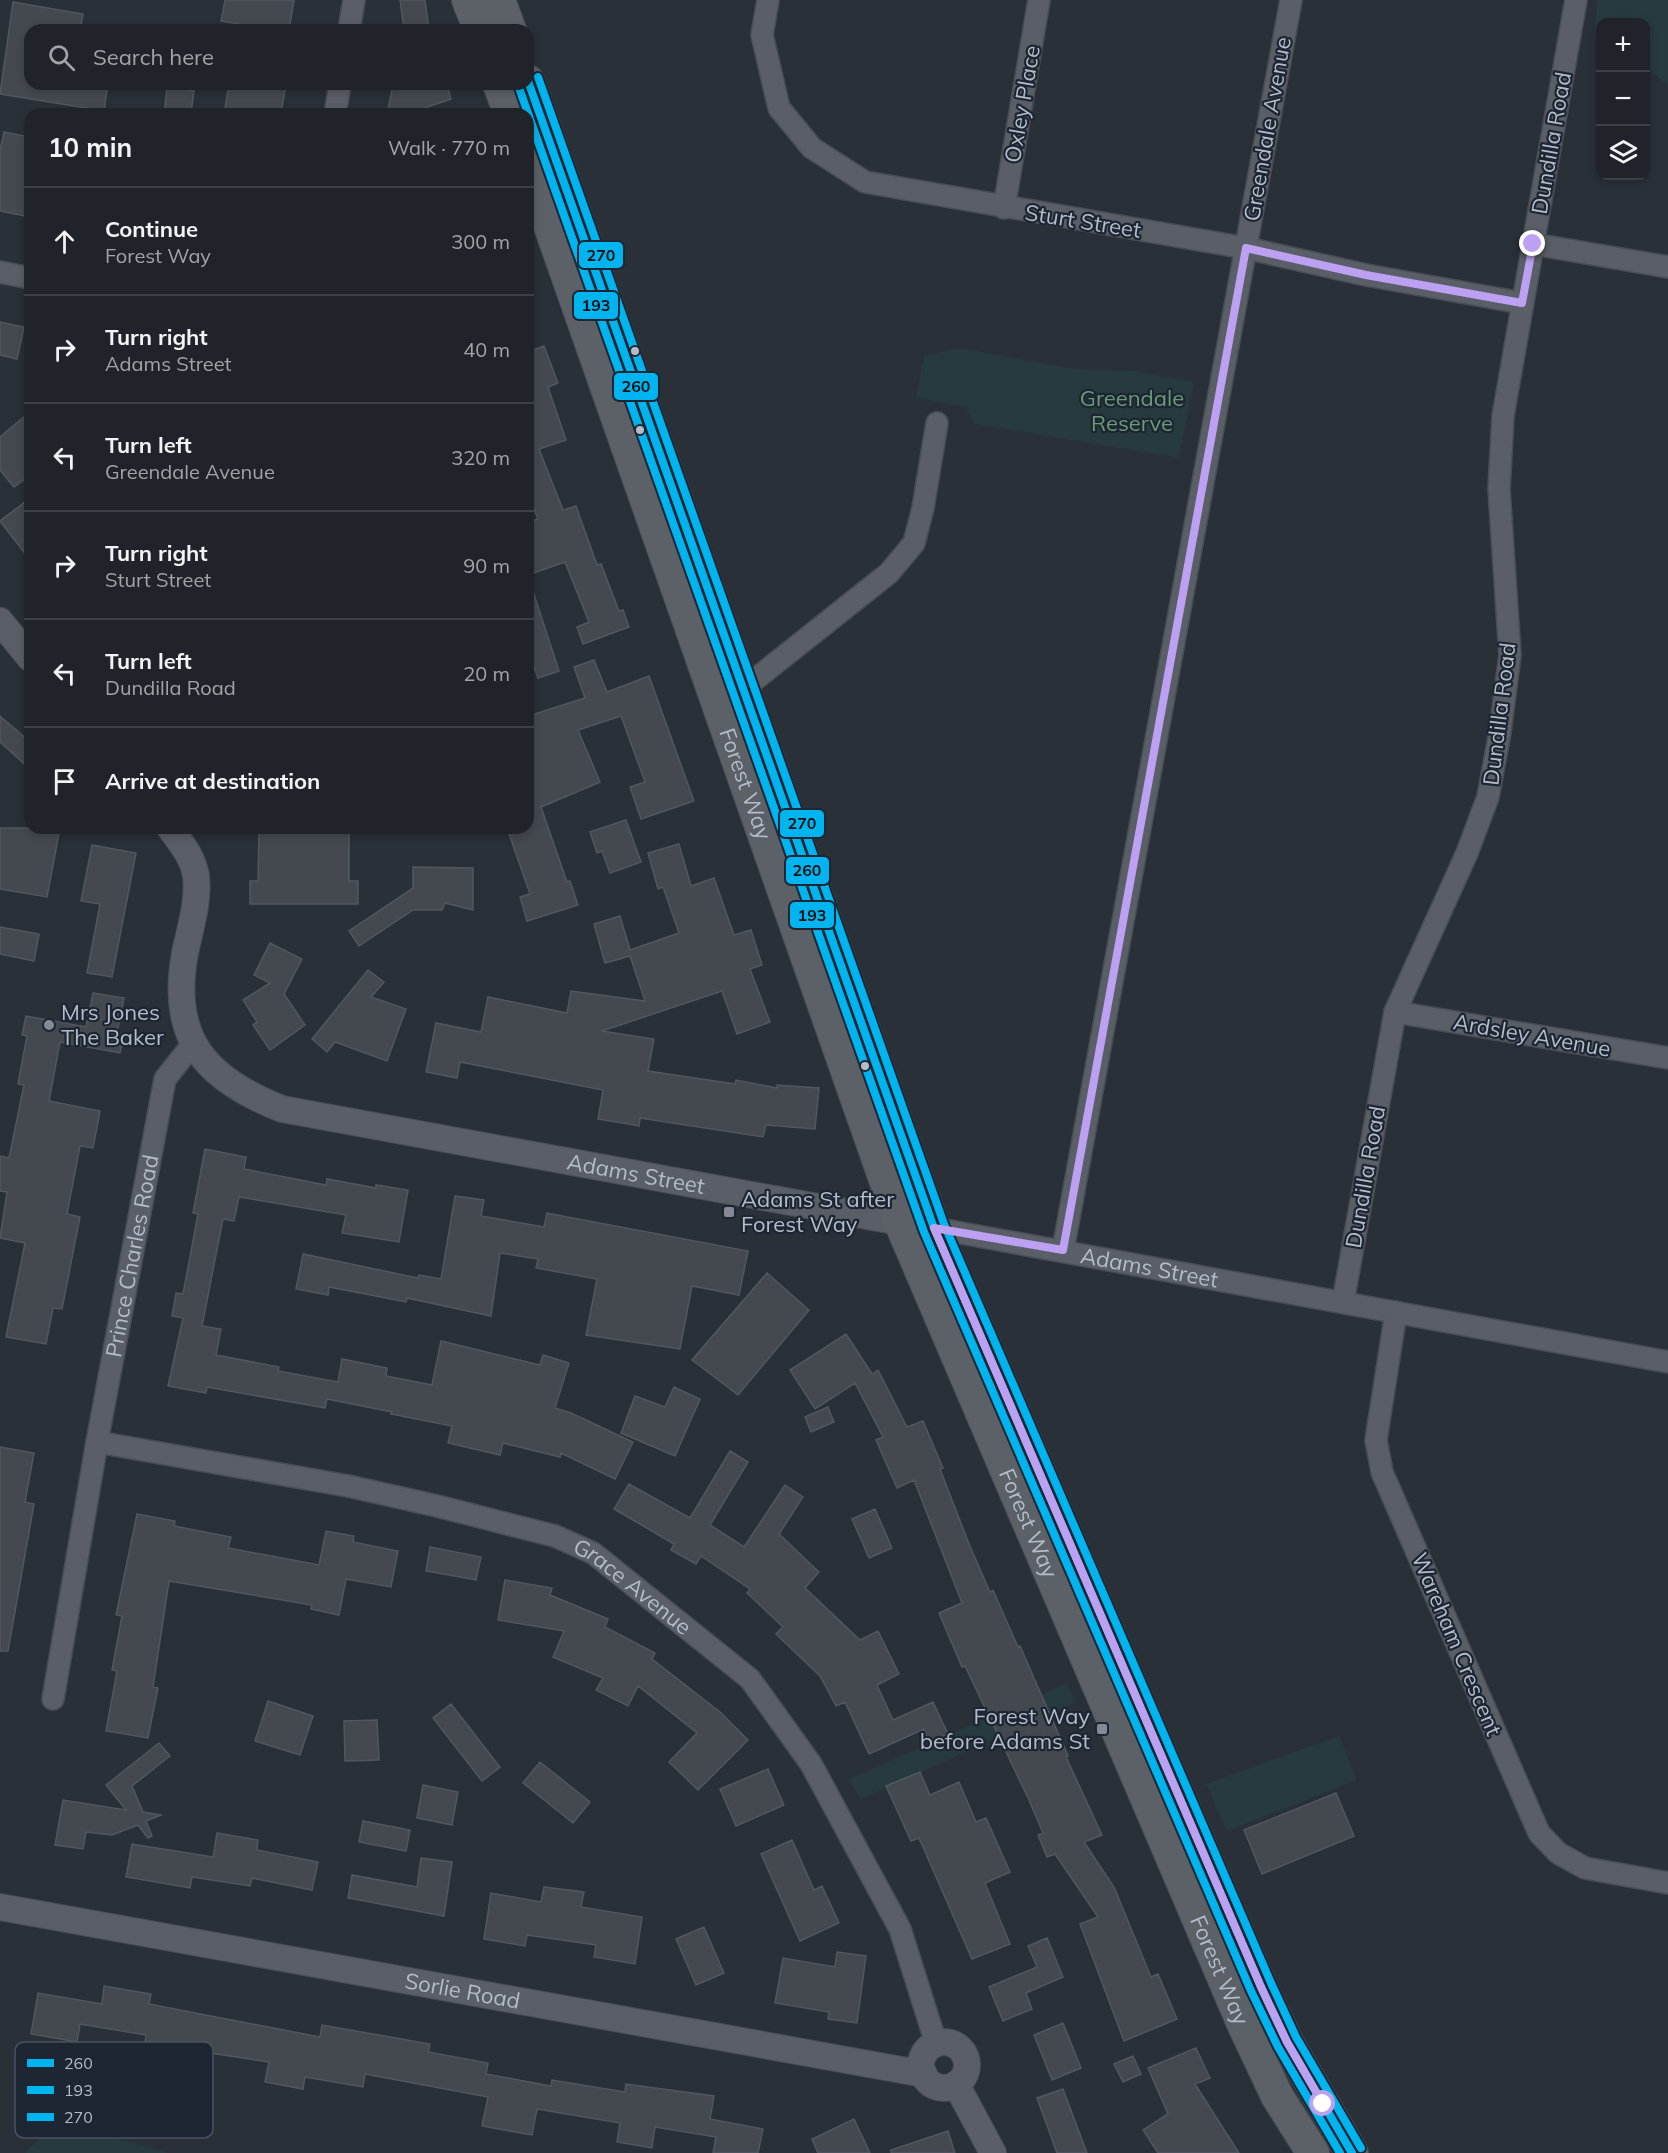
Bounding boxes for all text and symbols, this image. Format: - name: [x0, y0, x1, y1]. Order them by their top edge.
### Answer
- map controls: [1596, 18, 1650, 180]
- button: +: [1596, 18, 1650, 72]
- search box: [24, 24, 534, 90]
- street label: Greendale Avenue: [1237, 35, 1297, 223]
- icon: search: [45, 41, 78, 74]
- text: Search here: [93, 43, 214, 71]
- street label: Oxley Place: [998, 43, 1046, 165]
- street label: Dundilla Road: [1525, 70, 1577, 216]
- button: −: [1596, 72, 1650, 126]
- button: layers: [1596, 126, 1650, 180]
- text: 10 min: [48, 131, 132, 164]
- text: Walk · 770 m: [388, 135, 510, 160]
- street label: Sturt Street: [1023, 198, 1143, 244]
- text: Continue: [105, 215, 198, 243]
- icon: ahead: [48, 225, 81, 258]
- text: 300 m: [451, 229, 510, 254]
- route end: [1519, 230, 1545, 256]
- line badge: 270: [578, 241, 624, 269]
- text: Forest Way: [105, 243, 211, 268]
- text: 270: [587, 245, 615, 265]
- line badge: 193: [573, 291, 619, 320]
- text: 193: [582, 295, 610, 315]
- text: Turn right: [105, 323, 208, 351]
- icon: right: [48, 333, 81, 366]
- text: 40 m: [463, 337, 510, 362]
- unlabelled marker: [629, 345, 641, 357]
- text: Adams Street: [105, 351, 232, 376]
- line badge: 260: [613, 372, 659, 401]
- text: 260: [622, 376, 650, 396]
- park label: Greendale Reserve: [1080, 384, 1184, 437]
- unlabelled marker: [634, 424, 646, 436]
- text: Turn left: [105, 431, 192, 459]
- icon: left: [48, 441, 81, 474]
- text: 320 m: [451, 445, 510, 470]
- text: Greendale Avenue: [105, 459, 275, 484]
- text: Turn right: [105, 539, 208, 567]
- icon: right: [48, 549, 81, 582]
- text: 90 m: [463, 553, 510, 578]
- text: Sturt Street: [105, 567, 211, 592]
- street label: Dundilla Road: [1476, 641, 1522, 787]
- text: Turn left: [105, 647, 192, 675]
- icon: left: [48, 657, 81, 690]
- text: 20 m: [463, 661, 510, 686]
- text: Dundilla Road: [105, 675, 236, 700]
- street label: Forest Way: [713, 724, 779, 844]
- icon: arrive: [48, 765, 81, 798]
- text: Arrive at destination: [105, 767, 320, 795]
- line badge: 270: [779, 809, 825, 838]
- text: 270: [788, 813, 816, 833]
- line badge: 260: [785, 856, 830, 885]
- text: 260: [793, 860, 821, 880]
- line badge: 193: [789, 901, 835, 929]
- text: 193: [798, 905, 826, 925]
- place label: Mrs Jones The Baker: [61, 998, 164, 1051]
- street label: Ardsley Avenue: [1451, 1007, 1613, 1063]
- marker: Mrs Jones The Baker: [42, 1018, 56, 1032]
- unlabelled marker: [859, 1060, 871, 1072]
- street label: Dundilla Road: [1339, 1104, 1391, 1250]
- street label: Adams Street: [565, 1147, 707, 1200]
- street label: Prince Charles Road: [99, 1152, 165, 1360]
- place label: Adams St after Forest Way: [741, 1185, 894, 1238]
- marker: Adams St after Forest Way: [722, 1205, 736, 1219]
- street label: Adams Street: [1078, 1241, 1221, 1294]
- street label: Forest Way: [993, 1464, 1065, 1582]
- street label: Grace Avenue: [569, 1532, 697, 1641]
- street label: Wareham Crescent: [1406, 1548, 1508, 1740]
- place label: Forest Way before Adams St: [920, 1702, 1090, 1755]
- marker: Forest Way before Adams St: [1095, 1722, 1109, 1736]
- street label: Forest Way: [1184, 1911, 1256, 2029]
- street label: Sorlie Road: [403, 1966, 522, 2015]
- legend: [15, 2042, 213, 2138]
- text: 260: [64, 2053, 93, 2073]
- text: 193: [64, 2080, 93, 2100]
- route start: [1309, 2090, 1335, 2116]
- text: 270: [64, 2107, 93, 2127]

